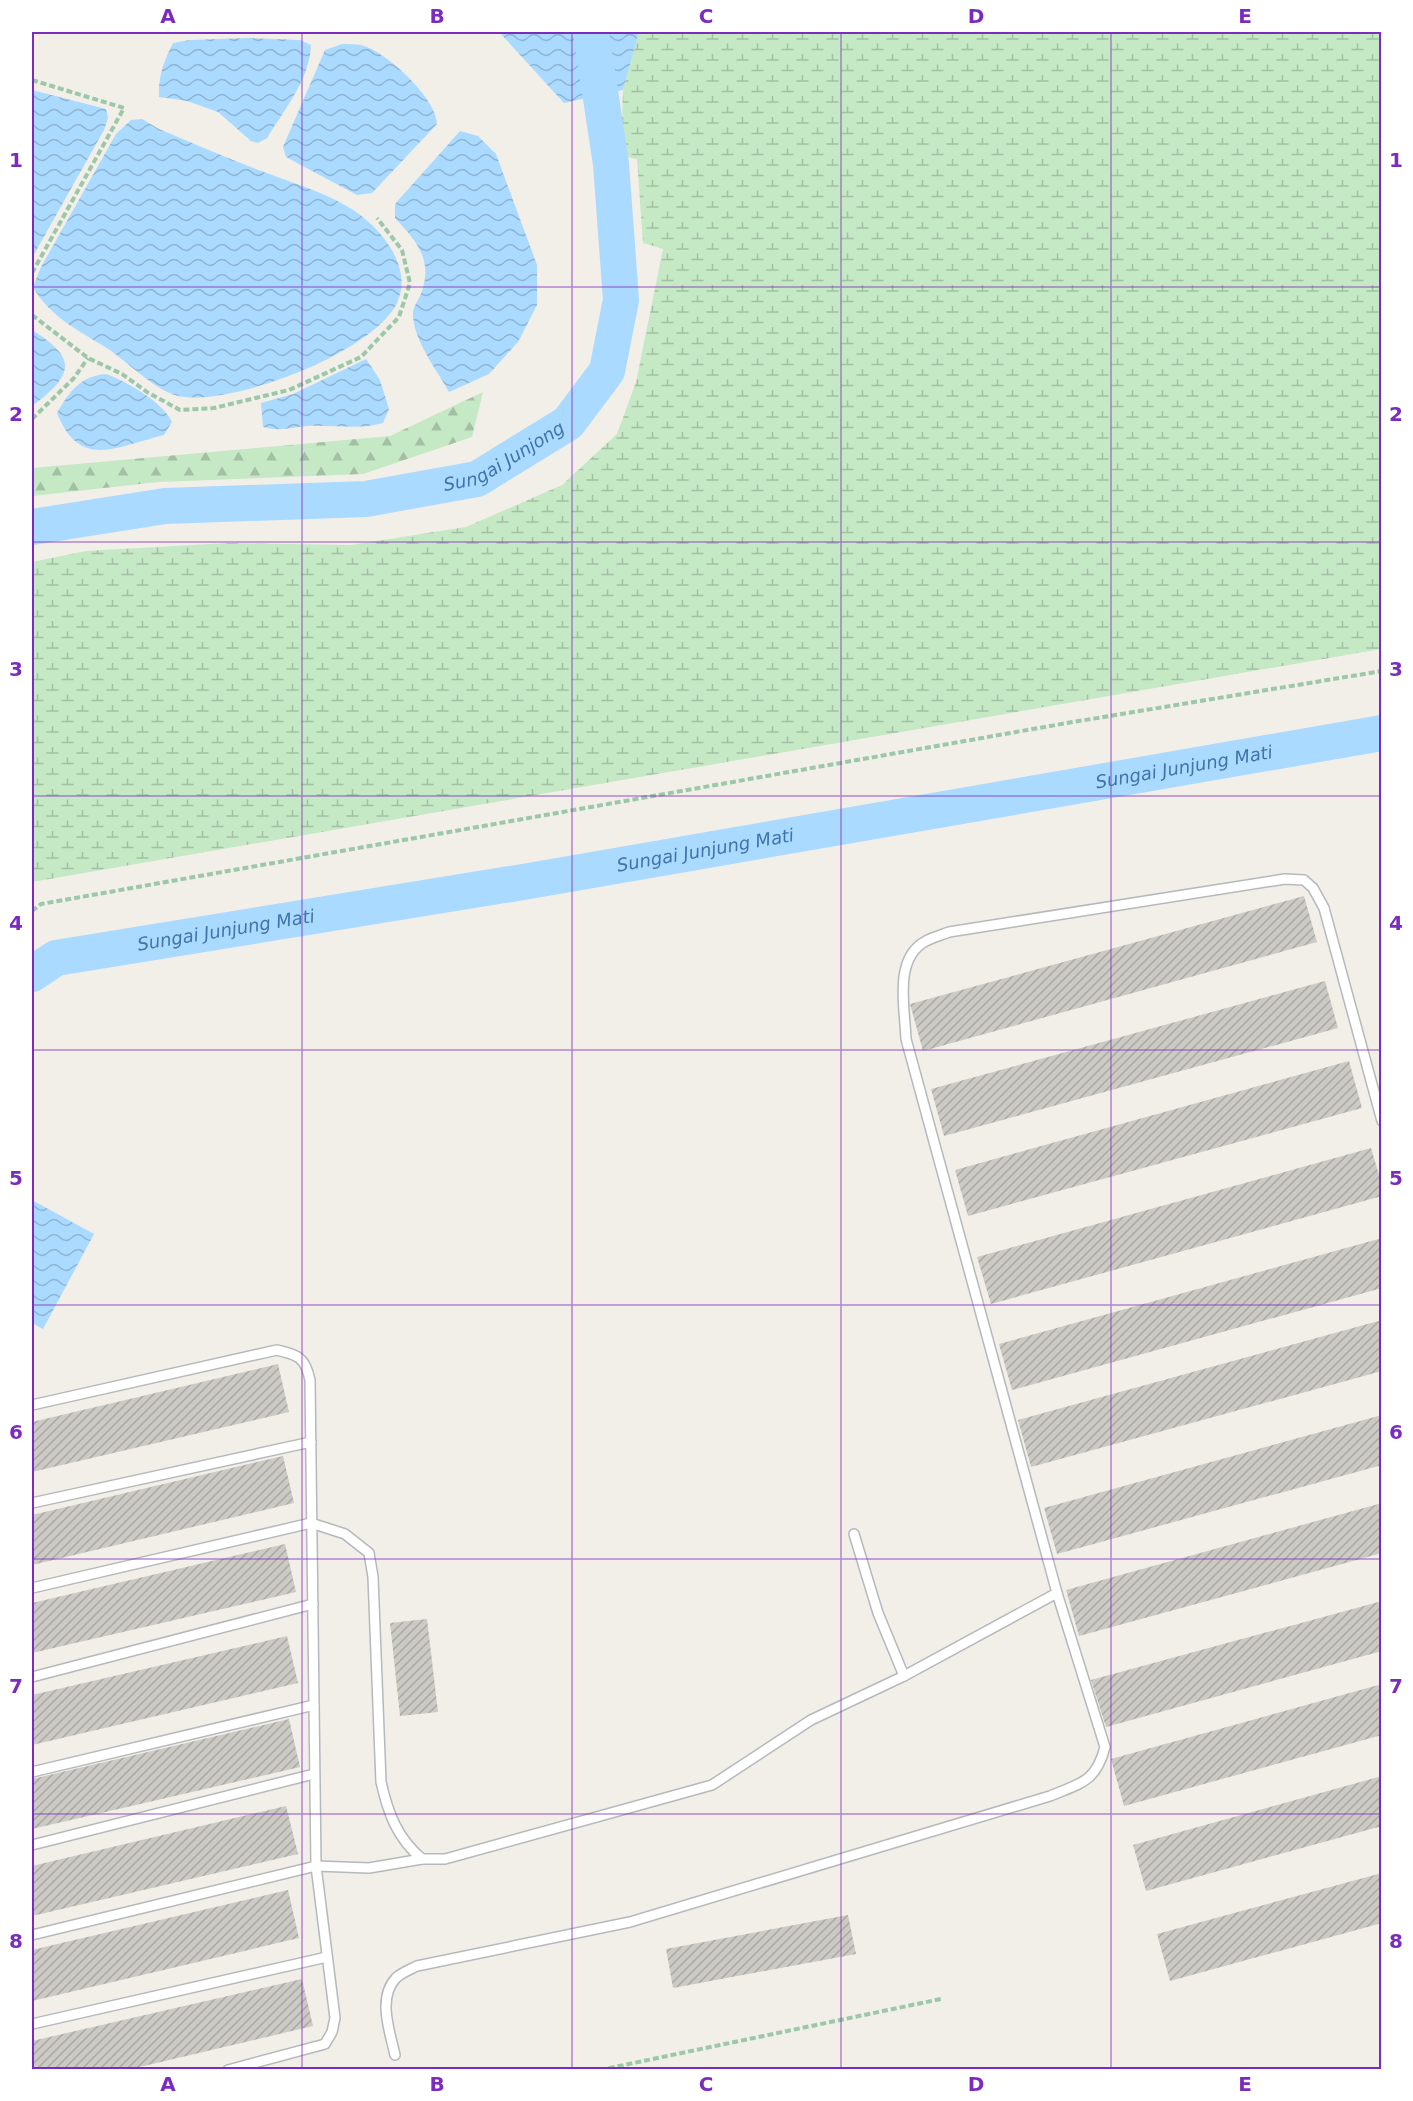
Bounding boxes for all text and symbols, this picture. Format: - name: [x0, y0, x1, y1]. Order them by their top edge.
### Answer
- text: A: [160, 4, 176, 28]
- text: B: [429, 4, 445, 28]
- text: C: [699, 4, 713, 28]
- text: D: [968, 4, 984, 28]
- text: E: [1238, 4, 1252, 28]
- text: 1: [9, 148, 23, 172]
- text: 1: [1389, 148, 1403, 172]
- text: 2: [9, 402, 23, 426]
- text: 2: [1389, 402, 1403, 426]
- water label: Sungai Junjong: [442, 417, 568, 495]
- text: 3: [9, 657, 23, 681]
- text: 3: [1389, 657, 1403, 681]
- water label: Sungai Junjung Mati: [1094, 741, 1274, 793]
- water label: Sungai Junjung Mati: [615, 824, 795, 876]
- water label: Sungai Junjung Mati: [136, 905, 316, 955]
- text: 4: [9, 911, 23, 935]
- text: 4: [1389, 911, 1403, 935]
- text: 5: [9, 1166, 23, 1190]
- text: 5: [1389, 1166, 1403, 1190]
- text: 6: [9, 1420, 23, 1444]
- text: 6: [1389, 1420, 1403, 1444]
- text: 7: [9, 1674, 23, 1698]
- text: 7: [1389, 1674, 1403, 1698]
- text: 8: [9, 1929, 23, 1953]
- text: 8: [1389, 1929, 1403, 1953]
- text: A: [160, 2072, 176, 2096]
- text: B: [429, 2072, 445, 2096]
- text: C: [699, 2072, 713, 2096]
- text: D: [968, 2072, 984, 2096]
- text: E: [1238, 2072, 1252, 2096]

